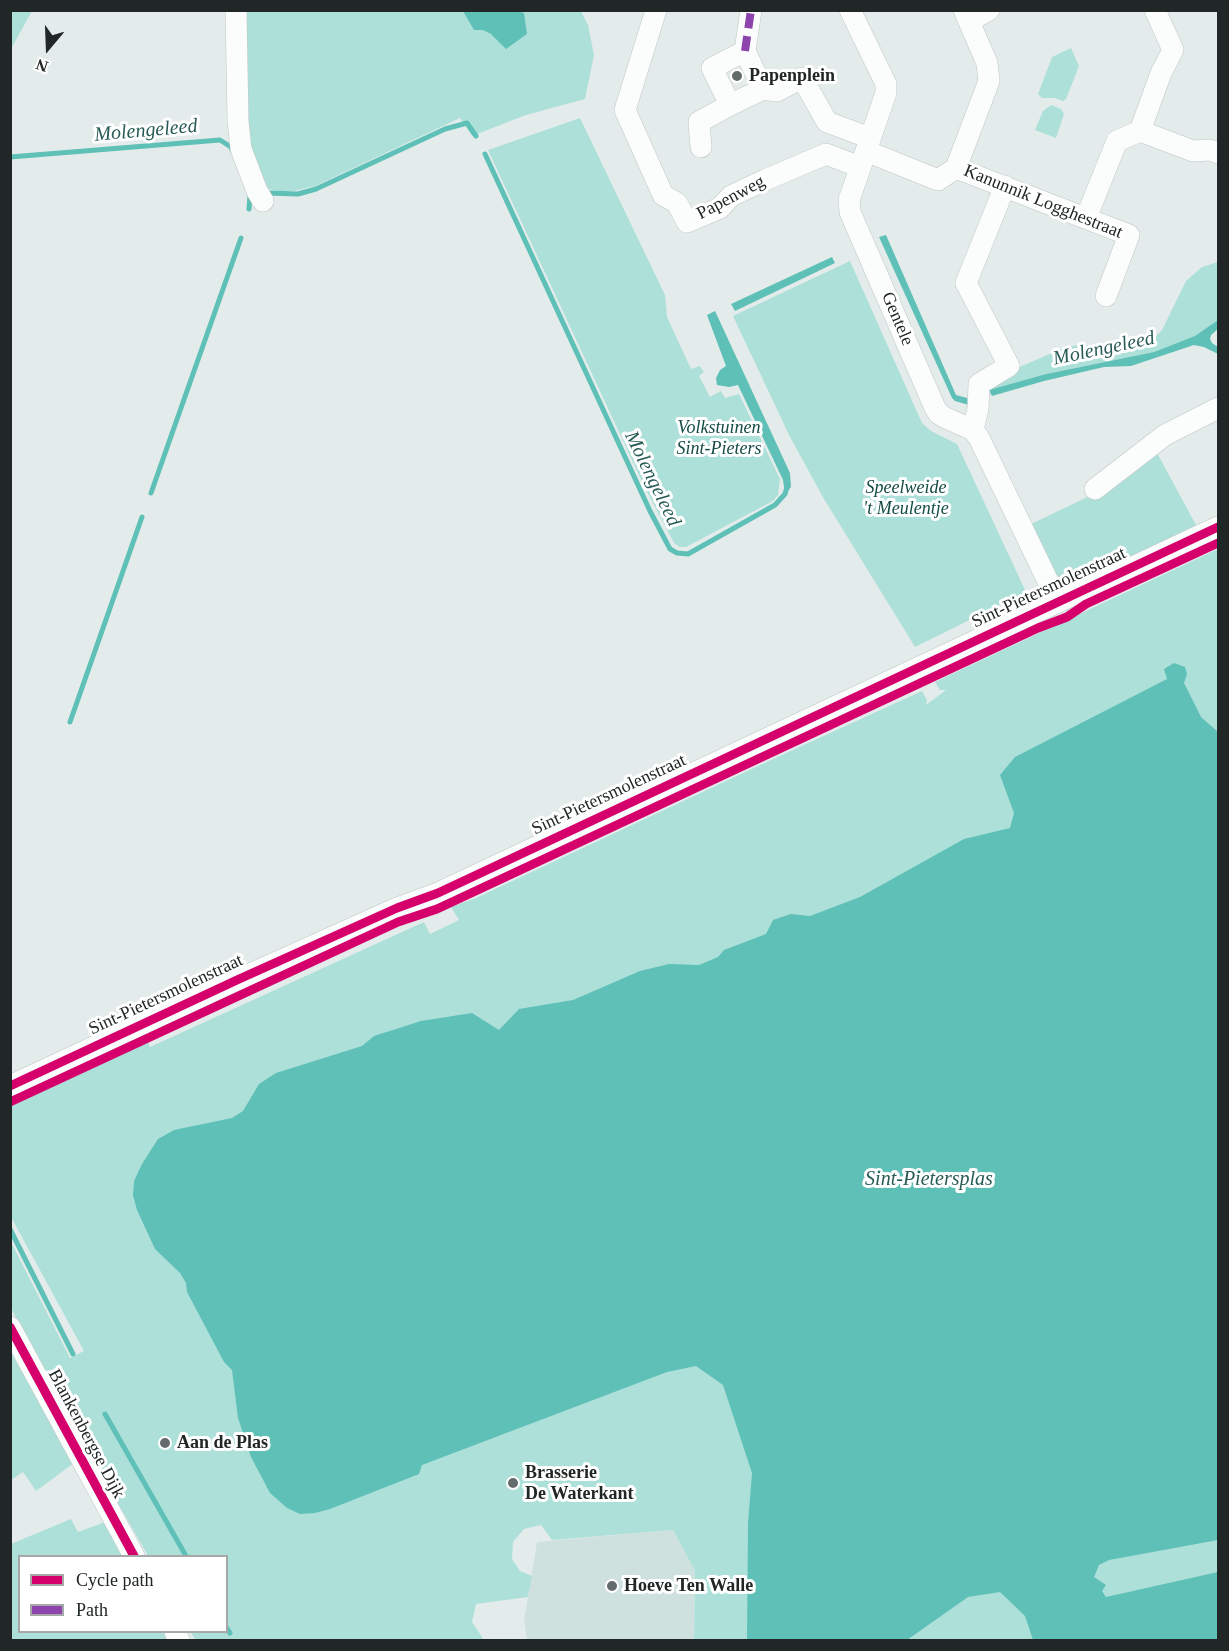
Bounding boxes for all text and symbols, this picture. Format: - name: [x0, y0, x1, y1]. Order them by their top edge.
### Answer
- north arrow: [18, 18, 78, 78]
- text: N: [34, 56, 50, 75]
- place label: Papenplein: [749, 65, 835, 87]
- marker: Papenplein: [730, 69, 744, 83]
- water label: Molengeleed: [94, 115, 198, 147]
- street label: Kanunnik Logghestraat: [960, 160, 1126, 244]
- street label: Papenweg: [693, 171, 769, 225]
- street label: Gentele: [876, 289, 918, 349]
- water label: Molengeleed: [1051, 327, 1157, 371]
- park label: Volkstuinen Sint-Pieters: [677, 417, 761, 460]
- water label: Molengeleed: [619, 427, 685, 531]
- park label: Speelweide 't Meulentje: [863, 477, 949, 520]
- street label: Sint-Pietersmolenstraat: [968, 543, 1130, 633]
- street label: Sint-Pietersmolenstraat: [528, 750, 690, 840]
- street label: Sint-Pietersmolenstraat: [85, 950, 247, 1040]
- water label: Sint-Pietersplas: [865, 1168, 993, 1192]
- street label: Blankenbergse Dijk: [43, 1366, 129, 1502]
- place label: Aan de Plas: [177, 1432, 268, 1454]
- marker: Aan de Plas: [158, 1436, 172, 1450]
- place label: Brasserie De Waterkant: [525, 1462, 633, 1504]
- marker: Brasserie De Waterkant: [506, 1476, 520, 1490]
- legend: [18, 1555, 228, 1633]
- text: Cycle path: [76, 1570, 153, 1590]
- place label: Hoeve Ten Walle: [624, 1575, 753, 1597]
- marker: Hoeve Ten Walle: [605, 1579, 619, 1593]
- text: Path: [76, 1600, 108, 1620]

